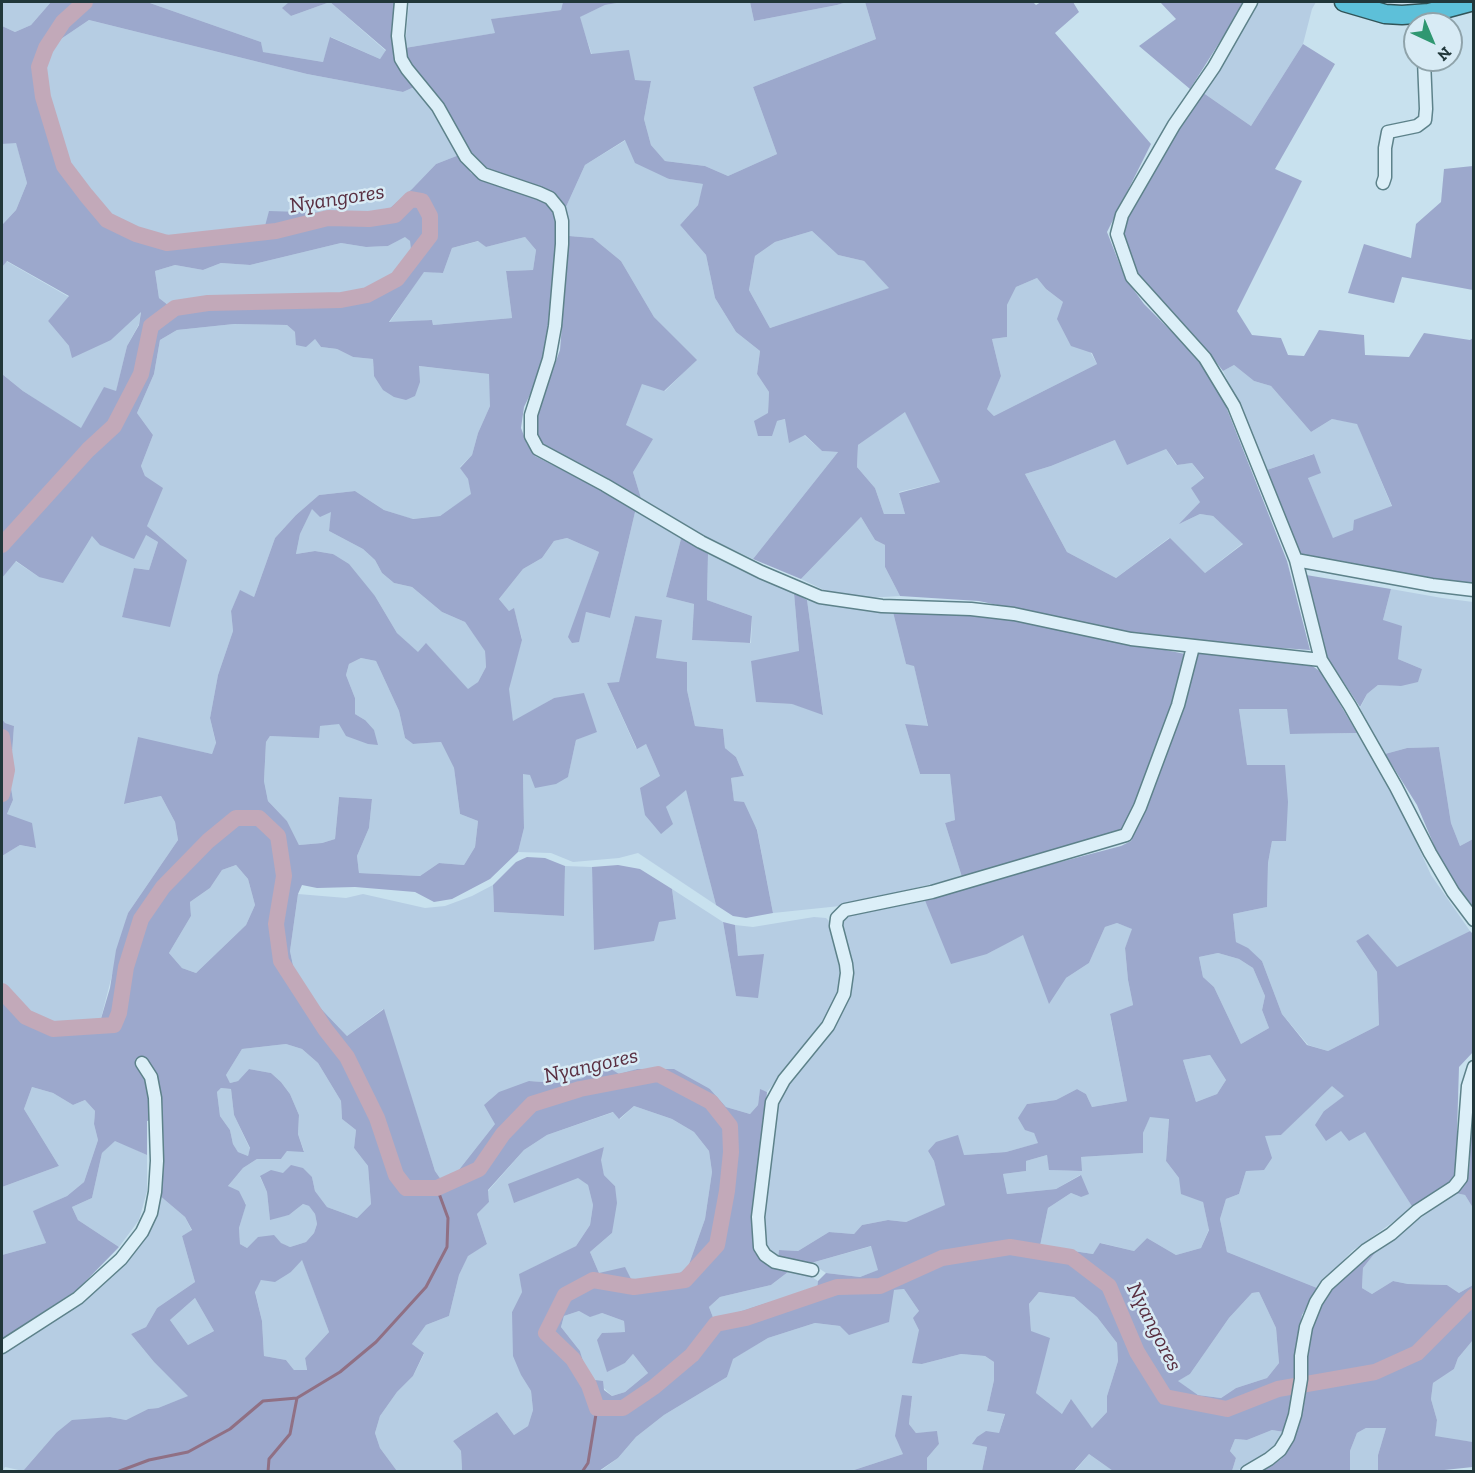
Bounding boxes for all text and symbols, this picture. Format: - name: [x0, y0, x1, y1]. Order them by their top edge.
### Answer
- north arrow: [1403, 12, 1463, 72]
- text: N: [1433, 43, 1455, 65]
- water label: Nyangores: [287, 178, 387, 220]
- water label: Nyangores: [541, 1042, 641, 1090]
- water label: Nyangores: [1120, 1278, 1188, 1376]

